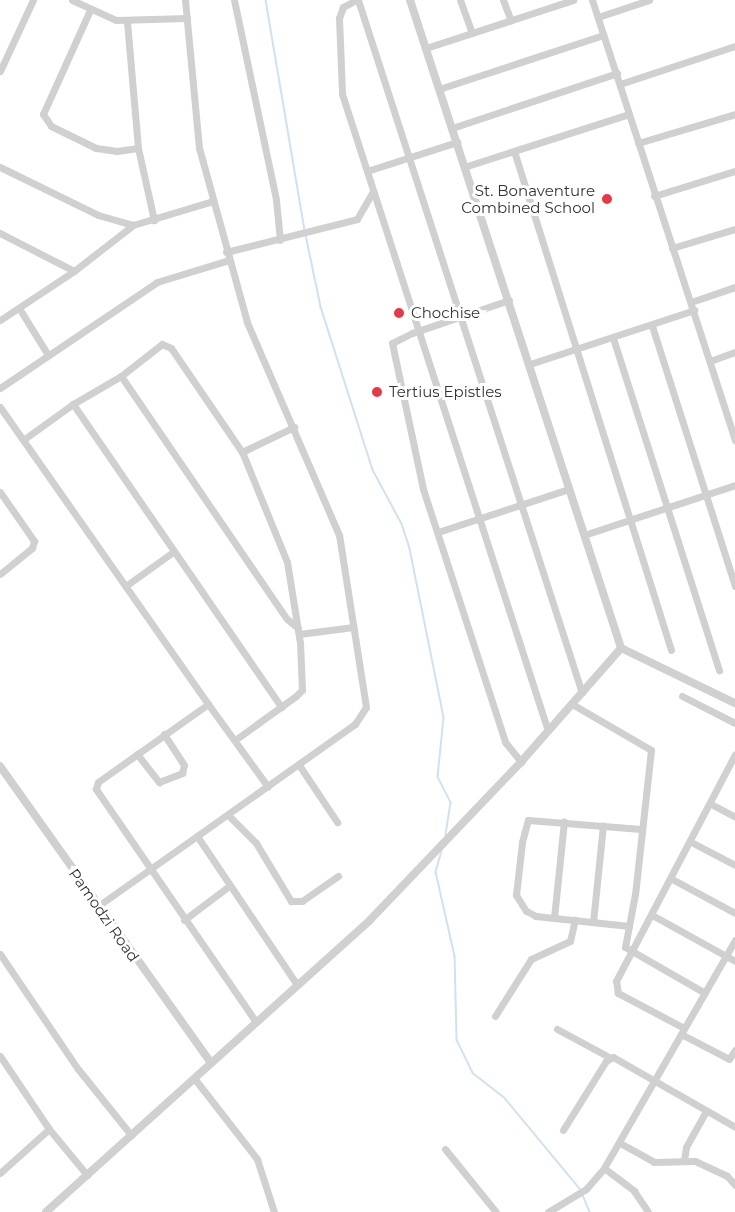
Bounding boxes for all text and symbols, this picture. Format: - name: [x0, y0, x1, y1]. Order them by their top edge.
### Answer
- place label: St. Bonaventure Combined School: [461, 181, 595, 216]
- marker: St. Bonaventure Combined School: [600, 192, 614, 206]
- place label: Chochise: [411, 304, 480, 322]
- marker: Chochise: [392, 306, 406, 320]
- place label: Tertius Epistles: [389, 383, 502, 401]
- marker: Tertius Epistles: [370, 385, 384, 399]
- street label: Pamodzi Road: [65, 865, 143, 965]

